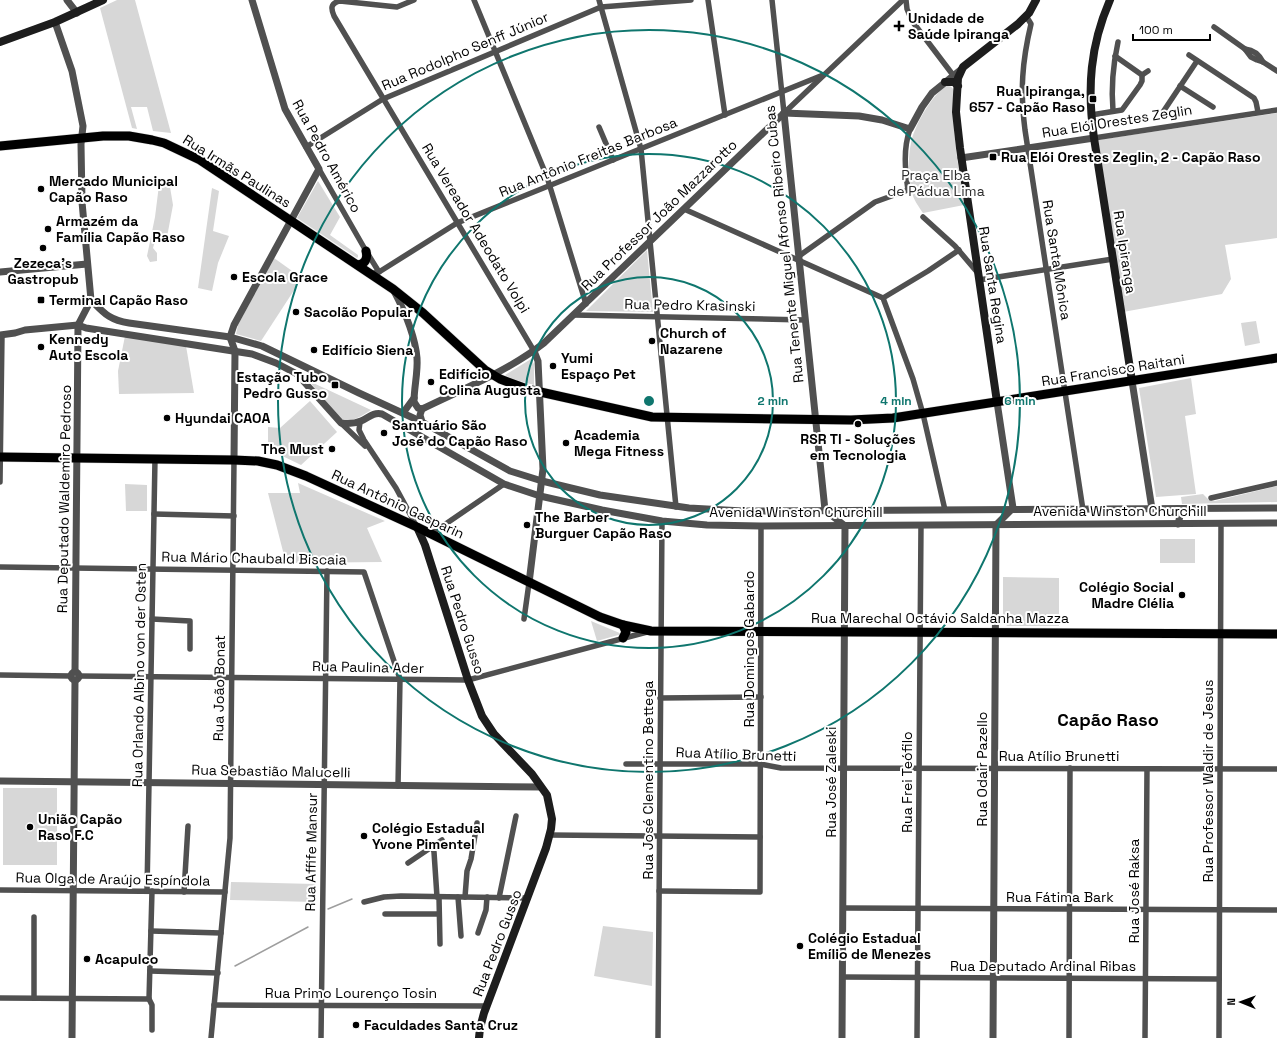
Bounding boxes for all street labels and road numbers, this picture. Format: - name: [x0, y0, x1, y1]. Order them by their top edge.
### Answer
- street label: Rua Rodolpho Senff Júnior: [379, 8, 551, 94]
- street label: Rua Pedro Américo: [288, 96, 366, 216]
- street label: Rua Elói Orestes Zeglin: [1041, 100, 1193, 142]
- street label: Rua Tenente Miguel Afonso Ribeiro Cubas: [760, 104, 808, 384]
- street label: Rua Antônio Freitas Barbosa: [496, 113, 680, 201]
- street label: Rua Irmãs Paulinas: [180, 130, 294, 212]
- street label: Rua Professor João Mazzarotto: [577, 136, 741, 294]
- street label: Rua Vereador Adeodato Volpi: [418, 140, 534, 316]
- street label: Rua Santa Mônica: [1039, 199, 1075, 321]
- street label: Rua Ipiranga: [1110, 209, 1140, 295]
- street label: Rua Santa Regina: [975, 225, 1011, 345]
- street label: Rua Pedro Krasinski: [624, 295, 756, 315]
- street label: Rua Francisco Raitani: [1040, 350, 1186, 390]
- street label: Rua Deputado Waldemiro Pedroso: [53, 385, 75, 613]
- street label: Rua Antônio Gasparin: [329, 465, 467, 543]
- street label: Avenida Winston Churchill: [1033, 502, 1207, 520]
- street label: Avenida Winston Churchill: [709, 503, 883, 521]
- street label: Rua Mário Chaubald Biscaia: [161, 547, 347, 569]
- street label: Rua Orlando Albino von der Osten: [128, 563, 150, 787]
- street label: Rua Pedro Gusso: [437, 563, 489, 677]
- street label: Rua Domingos Gabardo: [740, 571, 758, 727]
- street label: Rua Marechal Octávio Saldanha Mazza: [811, 609, 1069, 627]
- street label: Rua João Bonat: [209, 635, 229, 741]
- street label: Rua Paulina Ader: [312, 657, 424, 677]
- street label: Rua Professor Waldir de Jesus: [1199, 680, 1217, 882]
- street label: Rua José Clementino Bettega: [639, 681, 657, 879]
- street label: Rua Odair Pazello: [973, 712, 991, 826]
- street label: Rua José Zaleski: [822, 726, 840, 838]
- street label: Rua Frei Teófilo: [898, 731, 916, 833]
- street label: Rua Atílio Brunetti: [675, 743, 797, 765]
- street label: Rua Atílio Brunetti: [999, 747, 1119, 765]
- street label: Rua Sebastião Malucelli: [191, 761, 351, 781]
- street label: Rua Affife Mansur: [301, 792, 321, 912]
- street label: Rua José Raksa: [1125, 839, 1143, 943]
- street label: Rua Olga de Araújo Espíndola: [16, 868, 210, 890]
- street label: Rua Pedro Gusso: [468, 887, 526, 999]
- street label: Rua Fátima Bark: [1006, 888, 1114, 906]
- street label: Rua Deputado Ardinal Ribas: [950, 957, 1136, 975]
- street label: Rua Primo Lourenço Tosin: [265, 984, 437, 1002]

